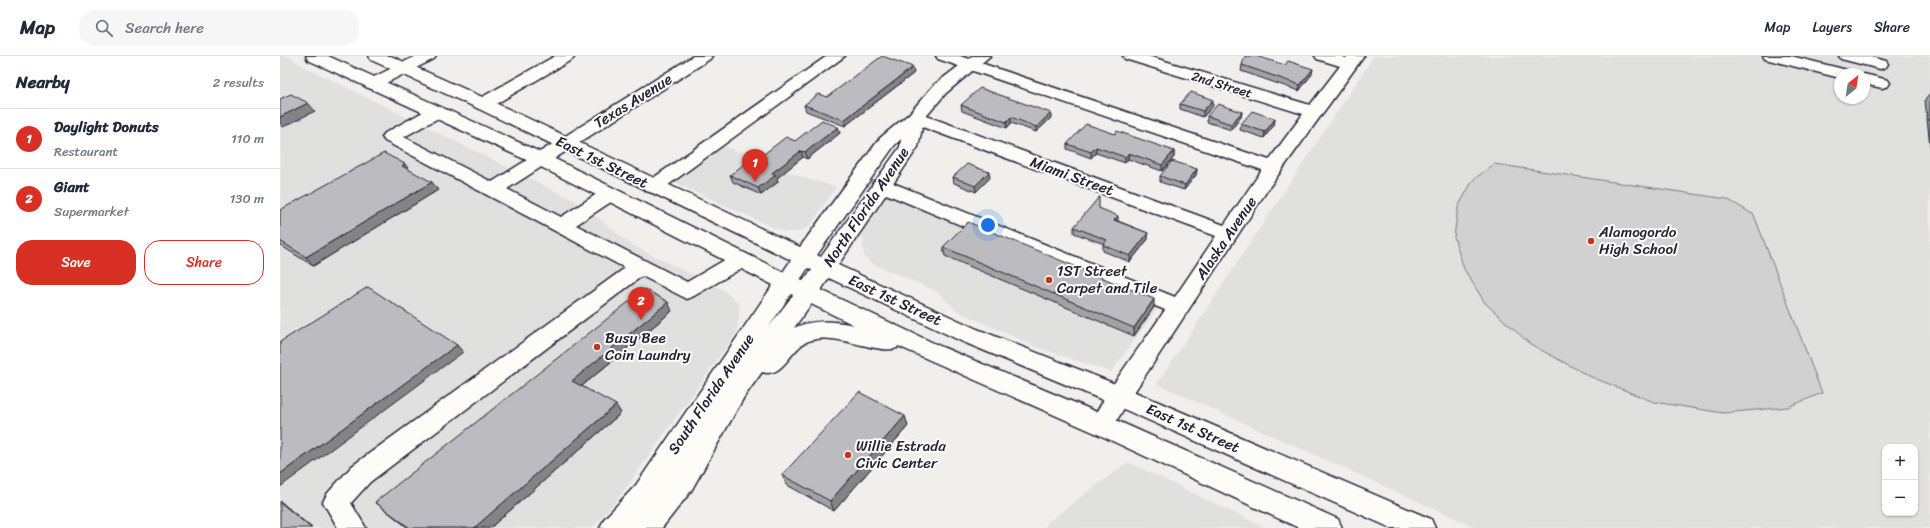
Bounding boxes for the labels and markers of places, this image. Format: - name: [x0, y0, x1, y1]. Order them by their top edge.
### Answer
- pin: 1: [742, 149, 768, 182]
- place label: Alamogordo High School: [1598, 219, 1678, 262]
- marker: Alamogordo High School: [1586, 236, 1596, 246]
- place label: 1ST Street Carpet and Tile: [1057, 258, 1158, 301]
- marker: 1ST Street Carpet and Tile: [1044, 275, 1054, 285]
- pin: 2: [628, 287, 654, 320]
- place label: Busy Bee Coin Laundry: [605, 325, 691, 368]
- marker: Busy Bee Coin Laundry: [592, 342, 602, 352]
- place label: Willie Estrada Civic Center: [856, 433, 946, 476]
- marker: Willie Estrada Civic Center: [843, 450, 853, 460]

